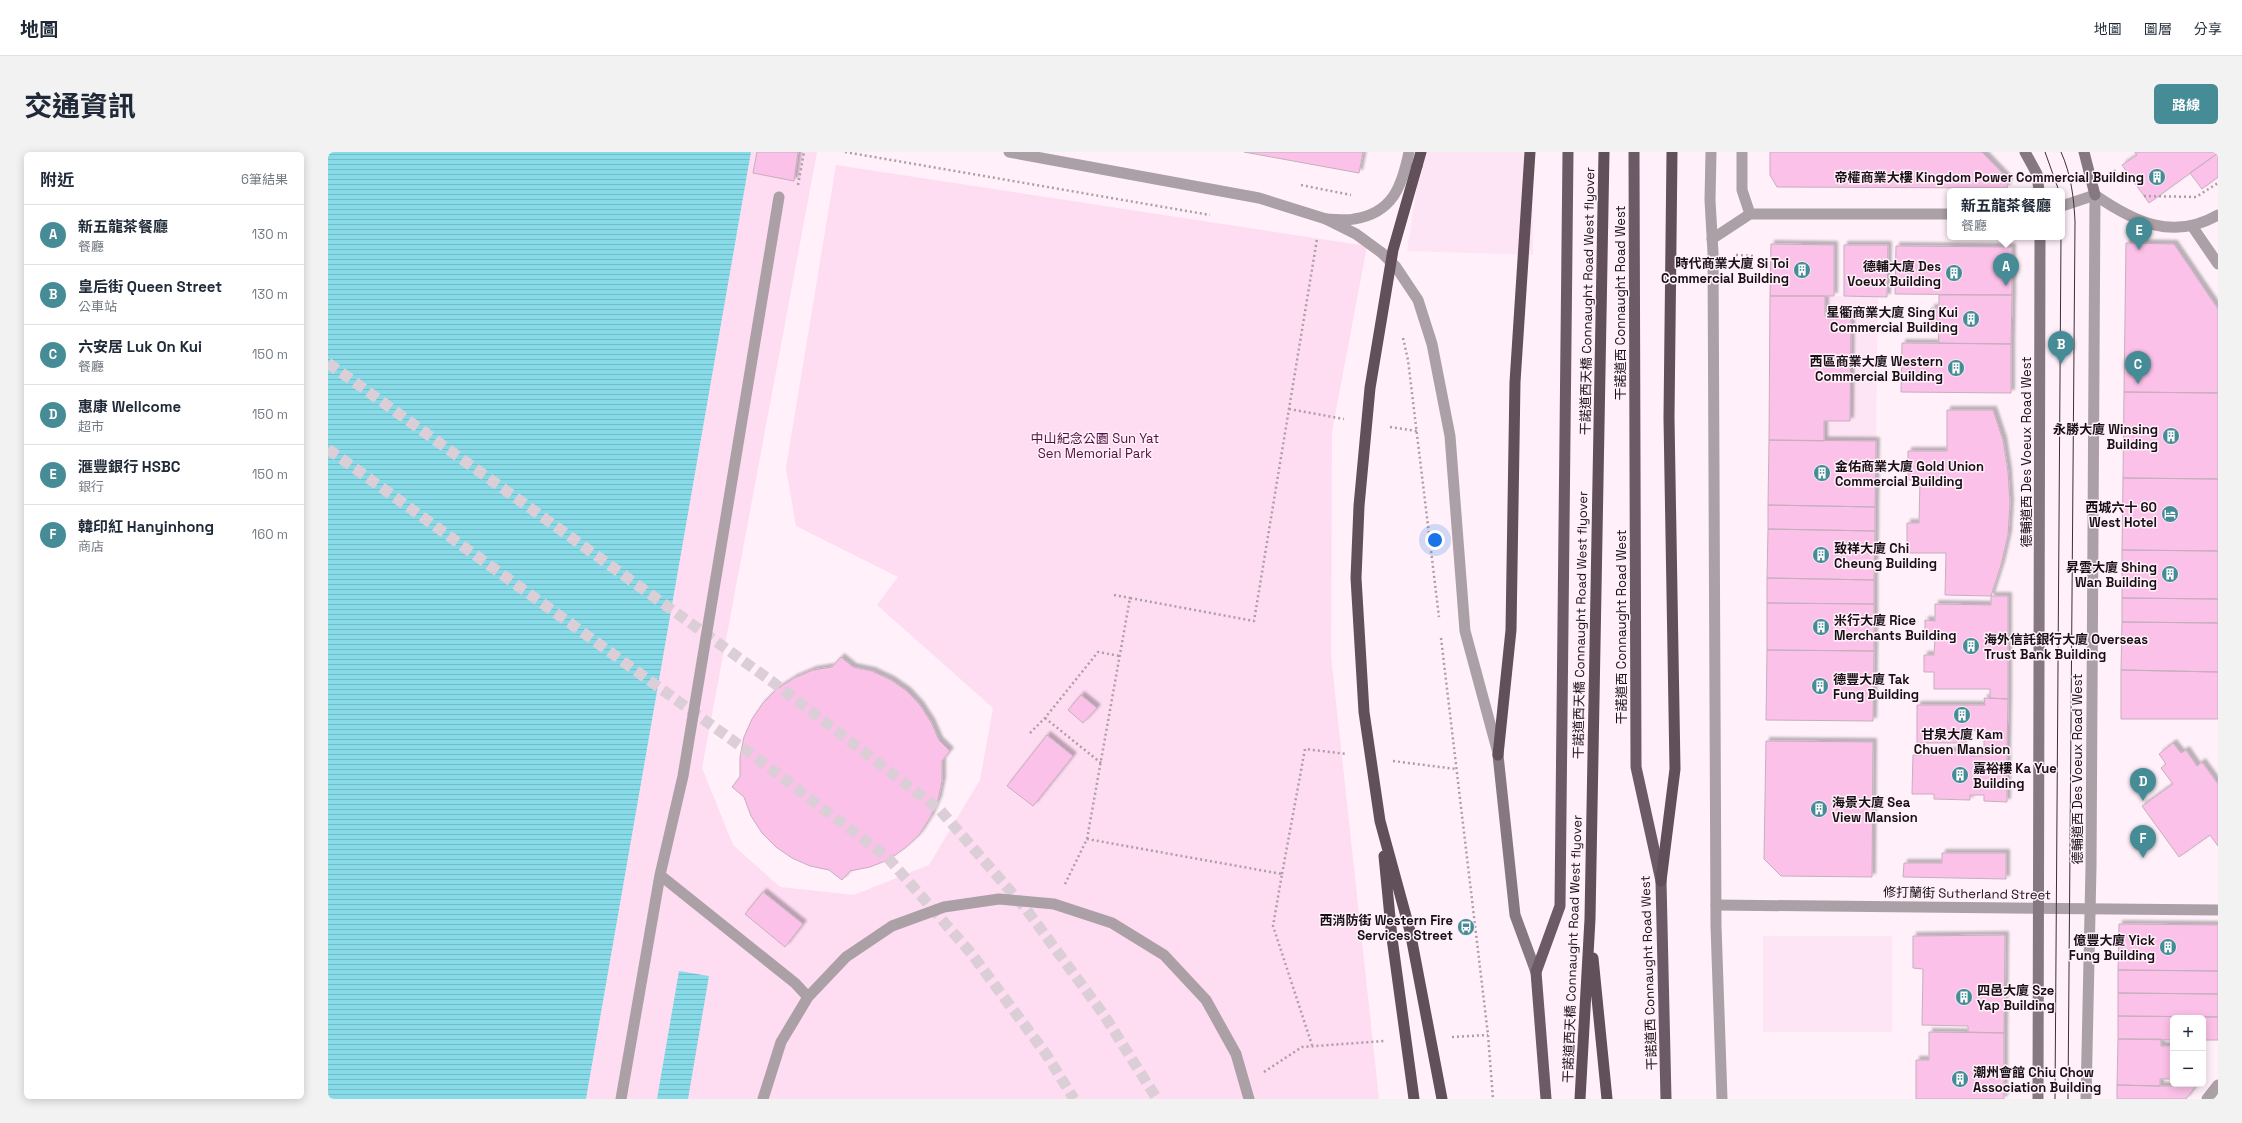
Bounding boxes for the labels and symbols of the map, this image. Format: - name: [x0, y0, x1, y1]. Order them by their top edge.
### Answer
- street label: 干諾道西天橋 Connaught Road West flyover: [1577, 167, 1598, 435]
- building icon: 帝權商業大樓 Kingdom Power Commercial Building: [2147, 167, 2167, 187]
- place label: 帝權商業大樓 Kingdom Power Commercial Building: [1834, 169, 2144, 186]
- street label: 干諾道西 Connaught Road West: [1612, 205, 1629, 401]
- pin: E: [2126, 217, 2152, 250]
- pin: A: [1993, 253, 2019, 286]
- place label: 時代商業大廈 Si Toi Commercial Building: [1661, 255, 1789, 287]
- place label: 德輔大廈 Des Voeux Building: [1847, 258, 1941, 290]
- building icon: 時代商業大廈 Si Toi Commercial Building: [1792, 260, 1812, 280]
- building icon: 德輔大廈 Des Voeux Building: [1944, 263, 1964, 283]
- place label: 星衢商業大廈 Sing Kui Commercial Building: [1826, 304, 1958, 336]
- building icon: 星衢商業大廈 Sing Kui Commercial Building: [1961, 309, 1981, 329]
- pin: B: [2048, 331, 2074, 364]
- pin: C: [2125, 351, 2151, 384]
- place label: 西區商業大廈 Western Commercial Building: [1810, 353, 1943, 385]
- street label: 德輔道西 Des Voeux Road West: [2018, 357, 2035, 547]
- building icon: 西區商業大廈 Western Commercial Building: [1946, 358, 1966, 378]
- place label: 永勝大廈 Winsing Building: [2053, 421, 2158, 453]
- building icon: 永勝大廈 Winsing Building: [2161, 426, 2181, 446]
- park label: 中山紀念公園 Sun Yat Sen Memorial Park: [1031, 430, 1159, 462]
- place label: 金佑商業大廈 Gold Union Commercial Building: [1835, 458, 1984, 490]
- building icon: 金佑商業大廈 Gold Union Commercial Building: [1812, 463, 1832, 483]
- street label: 干諾道西天橋 Connaught Road West flyover: [1570, 491, 1591, 759]
- place label: 西城六十 60 West Hotel: [2085, 499, 2157, 531]
- hotel icon: 西城六十 60 West Hotel: [2160, 504, 2180, 524]
- street label: 干諾道西 Connaught Road West: [1613, 529, 1630, 725]
- your location: [1425, 530, 1445, 550]
- place label: 致祥大廈 Chi Cheung Building: [1834, 540, 1937, 572]
- building icon: 致祥大廈 Chi Cheung Building: [1811, 545, 1831, 565]
- place label: 昇雲大廈 Shing Wan Building: [2066, 559, 2157, 591]
- building icon: 昇雲大廈 Shing Wan Building: [2160, 564, 2180, 584]
- place label: 米行大廈 Rice Merchants Building: [1834, 612, 1957, 644]
- building icon: 米行大廈 Rice Merchants Building: [1811, 617, 1831, 637]
- place label: 海外信託銀行大廈 Overseas Trust Bank Building: [1984, 631, 2148, 663]
- building icon: 海外信託銀行大廈 Overseas Trust Bank Building: [1961, 636, 1981, 656]
- place label: 德豐大廈 Tak Fung Building: [1833, 671, 1919, 703]
- street label: 德輔道西 Des Voeux Road West: [2069, 674, 2086, 864]
- building icon: 德豐大廈 Tak Fung Building: [1810, 676, 1830, 696]
- building icon: 甘泉大廈 Kam Chuen Mansion: [1952, 705, 1972, 725]
- place label: 甘泉大廈 Kam Chuen Mansion: [1914, 726, 2010, 758]
- place label: 嘉裕樓 Ka Yue Building: [1973, 760, 2057, 792]
- building icon: 嘉裕樓 Ka Yue Building: [1950, 765, 1970, 785]
- pin: D: [2130, 768, 2156, 801]
- place label: 海景大廈 Sea View Mansion: [1832, 794, 1918, 826]
- building icon: 海景大廈 Sea View Mansion: [1809, 799, 1829, 819]
- street label: 干諾道西天橋 Connaught Road West flyover: [1559, 815, 1586, 1083]
- pin: F: [2130, 825, 2156, 858]
- street label: 干諾道西 Connaught Road West: [1637, 875, 1660, 1071]
- street label: 修打蘭街 Sutherland Street: [1883, 884, 2051, 903]
- place label: 西消防街 Western Fire Services Street: [1319, 912, 1453, 944]
- bus stop icon: 西消防街 Western Fire Services Street: [1456, 917, 1476, 937]
- place label: 億豐大廈 Yick Fung Building: [2069, 932, 2156, 964]
- building icon: 億豐大廈 Yick Fung Building: [2158, 937, 2178, 957]
- place label: 四邑大廈 Sze Yap Building: [1977, 982, 2055, 1014]
- building icon: 四邑大廈 Sze Yap Building: [1954, 987, 1974, 1007]
- place label: 潮州會館 Chiu Chow Association Building: [1973, 1064, 2101, 1096]
- building icon: 潮州會館 Chiu Chow Association Building: [1950, 1069, 1970, 1089]

